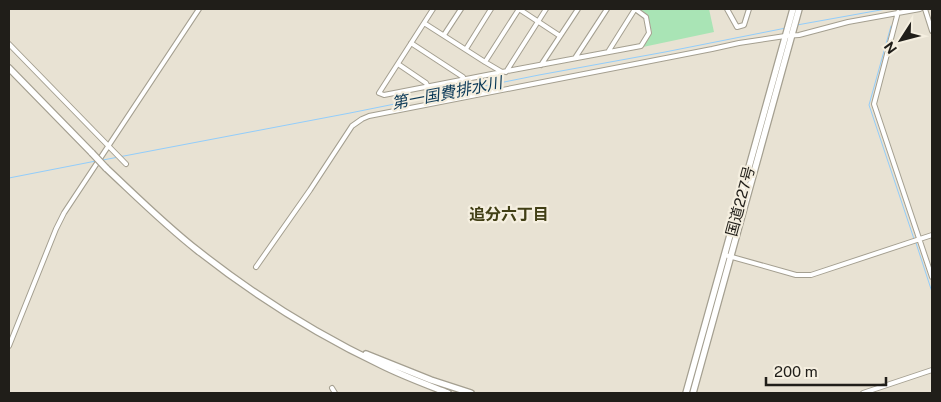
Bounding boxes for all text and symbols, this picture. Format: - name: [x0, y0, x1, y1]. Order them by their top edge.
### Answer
- north arrow: [876, 15, 926, 65]
- text: N: [881, 39, 900, 57]
- water label: 第一国費排水川: [390, 73, 506, 113]
- street label: 国道227号: [722, 164, 758, 238]
- district label: 追分六丁目: [469, 205, 549, 224]
- scale bar: [766, 354, 886, 386]
- text: 200 m: [774, 363, 818, 380]

